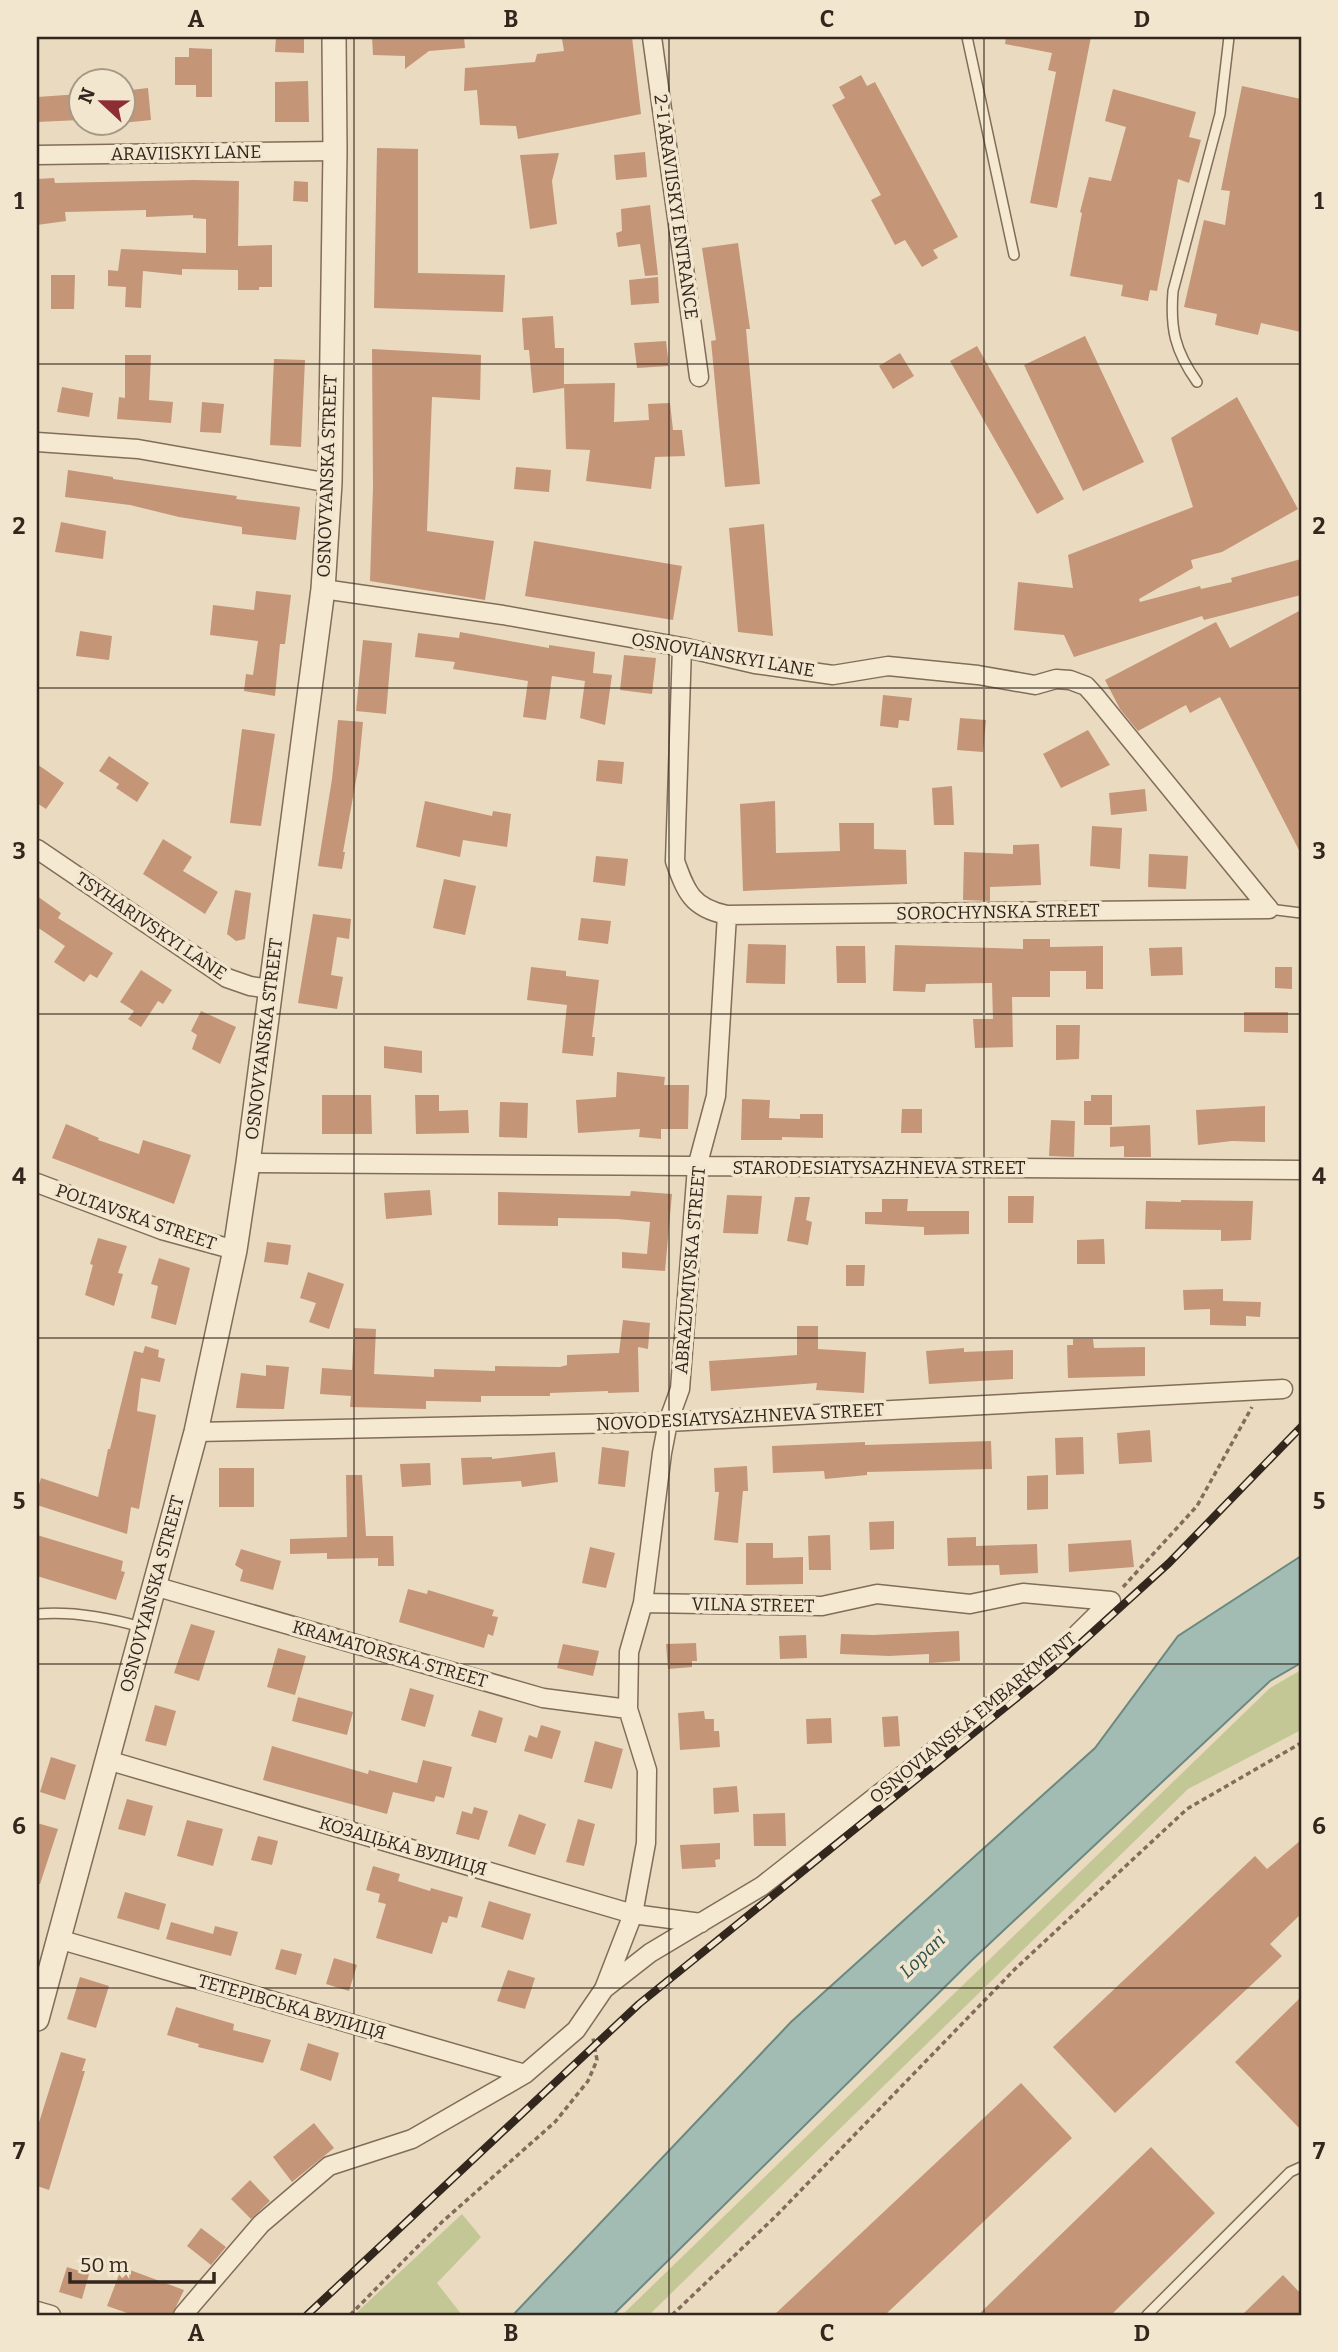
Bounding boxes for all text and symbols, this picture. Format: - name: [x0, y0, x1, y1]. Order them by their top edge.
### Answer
- text: A: [188, 5, 205, 33]
- text: B: [504, 5, 518, 33]
- text: C: [820, 5, 834, 33]
- text: D: [1134, 5, 1150, 33]
- north arrow: [66, 66, 136, 136]
- text: N: [73, 84, 100, 107]
- street label: 2-I ARAVIISKYI ENTRANCE: [649, 93, 703, 321]
- street label: ARAVIISKYI LANE: [111, 141, 261, 165]
- text: 1: [14, 187, 24, 215]
- text: 1: [1314, 187, 1324, 215]
- street label: OSNOVYANSKA STREET: [312, 374, 342, 578]
- text: 2: [13, 512, 26, 540]
- text: 2: [1313, 512, 1326, 540]
- street label: OSNOVIANSKYI LANE: [630, 628, 816, 682]
- text: 3: [12, 837, 26, 865]
- text: 3: [1312, 837, 1326, 865]
- street label: TSYHARIVSKYI LANE: [71, 867, 231, 985]
- street label: SOROCHYNSKA STREET: [896, 899, 1100, 925]
- street label: OSNOVYANSKA STREET: [241, 936, 287, 1141]
- street label: STARODESIATYSAZHNEVA STREET: [732, 1157, 1026, 1179]
- text: 4: [12, 1162, 26, 1190]
- text: 4: [1312, 1162, 1326, 1190]
- street label: ABRAZUMIVSKA STREET: [670, 1165, 710, 1375]
- street label: POLTAVSKA STREET: [53, 1179, 220, 1255]
- street label: NOVODESIATYSAZHNEVA STREET: [595, 1398, 885, 1436]
- text: 5: [13, 1487, 25, 1515]
- text: 5: [1313, 1487, 1325, 1515]
- street label: OSNOVYANSKA STREET: [115, 1493, 189, 1695]
- street label: VILNA STREET: [691, 1593, 815, 1617]
- street label: KRAMATORSKA STREET: [290, 1616, 490, 1693]
- street label: OSNOVIANSKA EMBARKMENT: [865, 1627, 1081, 1808]
- text: 6: [12, 1812, 26, 1840]
- street label: КОЗАЦЬКА ВУЛИЦЯ: [317, 1812, 489, 1880]
- text: 6: [1312, 1812, 1326, 1840]
- water label: Lopan': [895, 1926, 953, 1983]
- street label: ТЕТЕРІВСЬКА ВУЛИЦЯ: [195, 1970, 389, 2044]
- text: 7: [13, 2137, 26, 2165]
- text: 7: [1313, 2137, 1326, 2165]
- scale bar: [70, 2240, 214, 2284]
- text: 50 m: [80, 2252, 129, 2278]
- text: A: [188, 2319, 205, 2347]
- text: B: [504, 2319, 518, 2347]
- text: C: [820, 2319, 834, 2347]
- text: D: [1134, 2319, 1150, 2347]

